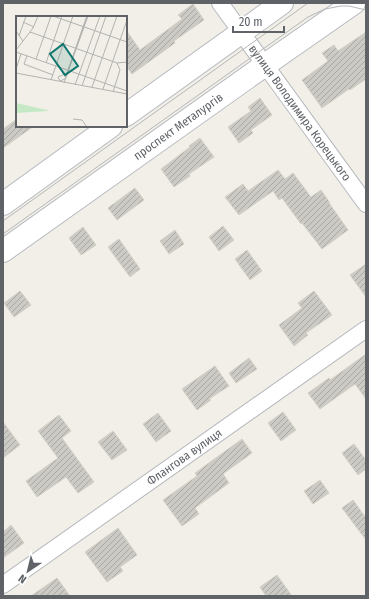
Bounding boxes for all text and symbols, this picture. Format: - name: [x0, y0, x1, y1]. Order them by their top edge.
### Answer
- scale bar: [233, 8, 284, 34]
- text: 20 m: [239, 15, 263, 29]
- inset map: [16, 16, 127, 127]
- street label: вулиця Володимира Корецького: [246, 42, 354, 184]
- street label: проспект Металургів: [131, 90, 226, 163]
- street label: Флангова вулиця: [144, 426, 225, 488]
- north arrow: [8, 551, 48, 591]
- text: N: [16, 572, 29, 586]

